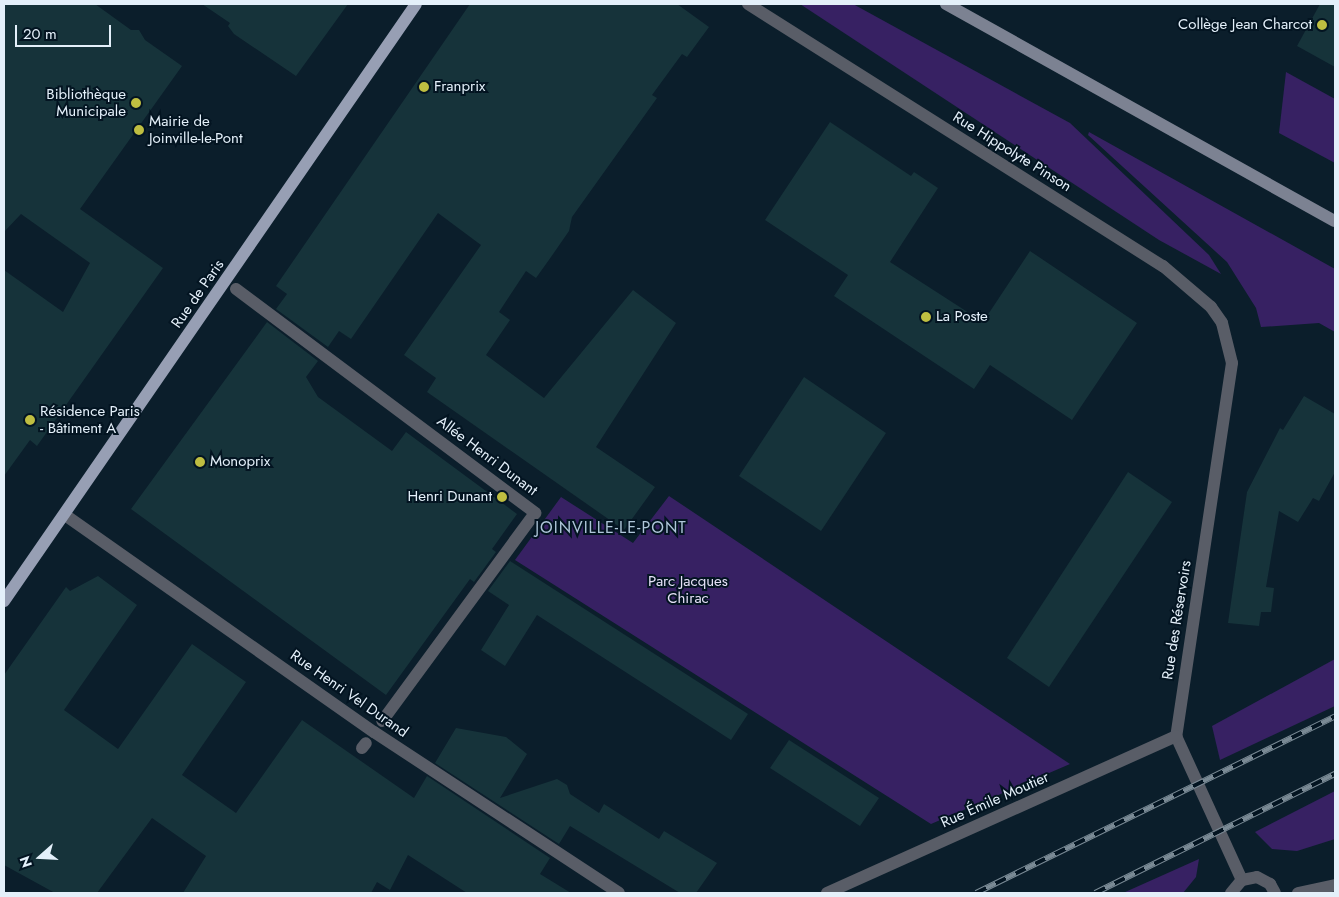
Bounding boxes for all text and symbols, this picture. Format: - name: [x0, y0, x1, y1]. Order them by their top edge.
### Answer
- scale bar: [18, 15, 114, 47]
- place label: Collège Jean Charcot: [1178, 16, 1312, 34]
- marker: Collège Jean Charcot: [1316, 19, 1328, 31]
- text: 20 m: [23, 23, 57, 45]
- place label: Franprix: [434, 78, 485, 96]
- marker: Franprix: [418, 81, 430, 93]
- place label: Bibliothèque Municipale: [46, 85, 126, 120]
- marker: Bibliothèque Municipale: [130, 97, 142, 109]
- street label: Rue Hippolyte Pinson: [949, 108, 1075, 196]
- place label: Mairie de Joinville-le-Pont: [149, 112, 243, 147]
- marker: Mairie de Joinville-le-Pont: [133, 124, 145, 136]
- street label: Rue de Paris: [168, 256, 228, 332]
- place label: La Poste: [936, 308, 988, 326]
- marker: La Poste: [920, 311, 932, 323]
- place label: Résidence Paris - Bâtiment A: [40, 402, 140, 437]
- street label: Allée Henri Dunant: [433, 412, 541, 500]
- marker: Résidence Paris - Bâtiment A: [24, 414, 36, 426]
- place label: Monoprix: [210, 453, 270, 471]
- marker: Monoprix: [194, 456, 206, 468]
- place label: Henri Dunant: [407, 488, 492, 506]
- marker: Henri Dunant: [496, 491, 508, 503]
- district label: JOINVILLE-LE-PONT: [533, 518, 689, 538]
- street label: Rue des Réservoirs: [1159, 559, 1195, 681]
- park label: Parc Jacques Chirac: [648, 572, 728, 607]
- street label: Rue Henri Vel Durand: [287, 647, 411, 741]
- street label: Rue Émile Moutier: [938, 768, 1052, 832]
- north arrow: [15, 832, 65, 882]
- text: N: [15, 853, 37, 870]

